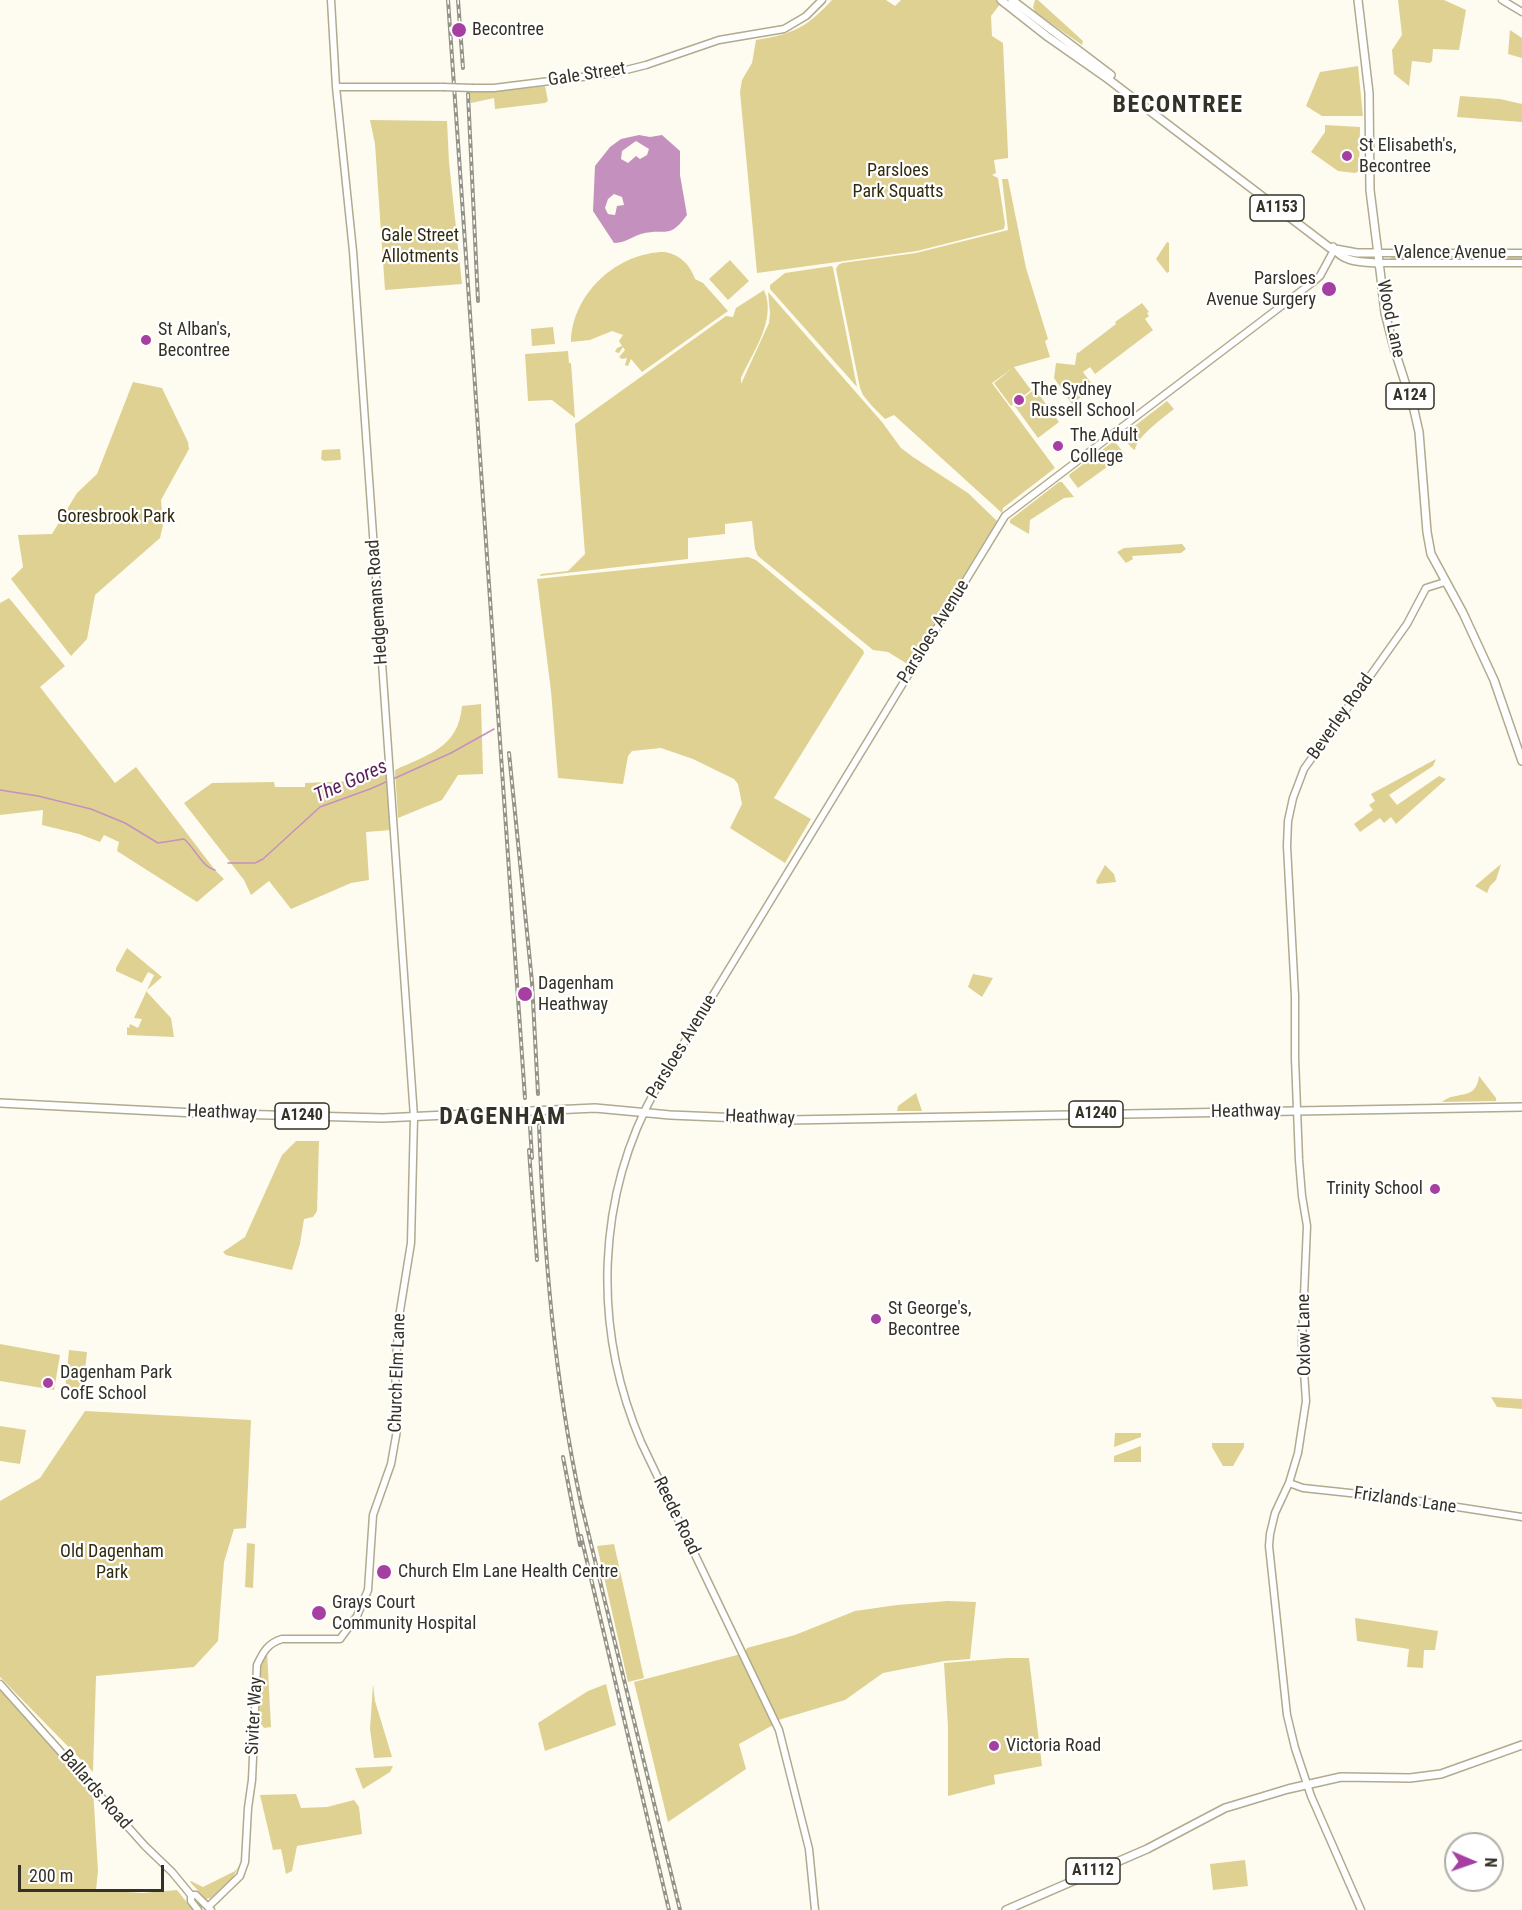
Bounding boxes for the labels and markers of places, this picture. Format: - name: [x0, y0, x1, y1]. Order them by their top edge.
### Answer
- place label: Becontree: [472, 19, 544, 41]
- marker: Becontree: [450, 21, 468, 39]
- place label: St Elisabeth's, Becontree: [1359, 135, 1456, 178]
- marker: St Elisabeth's, Becontree: [1340, 149, 1354, 163]
- place label: Parsloes Avenue Surgery: [1206, 268, 1316, 310]
- marker: Parsloes Avenue Surgery: [1320, 280, 1338, 298]
- place label: St Alban's, Becontree: [158, 319, 231, 362]
- marker: St Alban's, Becontree: [139, 333, 153, 347]
- place label: The Sydney Russell School: [1031, 379, 1135, 422]
- marker: The Sydney Russell School: [1012, 393, 1026, 407]
- place label: The Adult College: [1070, 425, 1138, 468]
- marker: The Adult College: [1051, 439, 1065, 453]
- place label: Dagenham Heathway: [538, 973, 614, 1016]
- marker: Dagenham Heathway: [516, 985, 534, 1003]
- place label: Trinity School: [1326, 1178, 1423, 1200]
- marker: Trinity School: [1428, 1182, 1442, 1196]
- place label: St George's, Becontree: [888, 1298, 972, 1340]
- marker: St George's, Becontree: [869, 1312, 883, 1326]
- place label: Dagenham Park CofE School: [60, 1362, 172, 1404]
- marker: Dagenham Park CofE School: [41, 1376, 55, 1390]
- place label: Church Elm Lane Health Centre: [398, 1561, 618, 1583]
- marker: Church Elm Lane Health Centre: [375, 1563, 393, 1581]
- place label: Grays Court Community Hospital: [332, 1592, 476, 1634]
- marker: Grays Court Community Hospital: [310, 1604, 328, 1622]
- place label: Victoria Road: [1006, 1735, 1101, 1757]
- marker: Victoria Road: [987, 1739, 1001, 1753]

